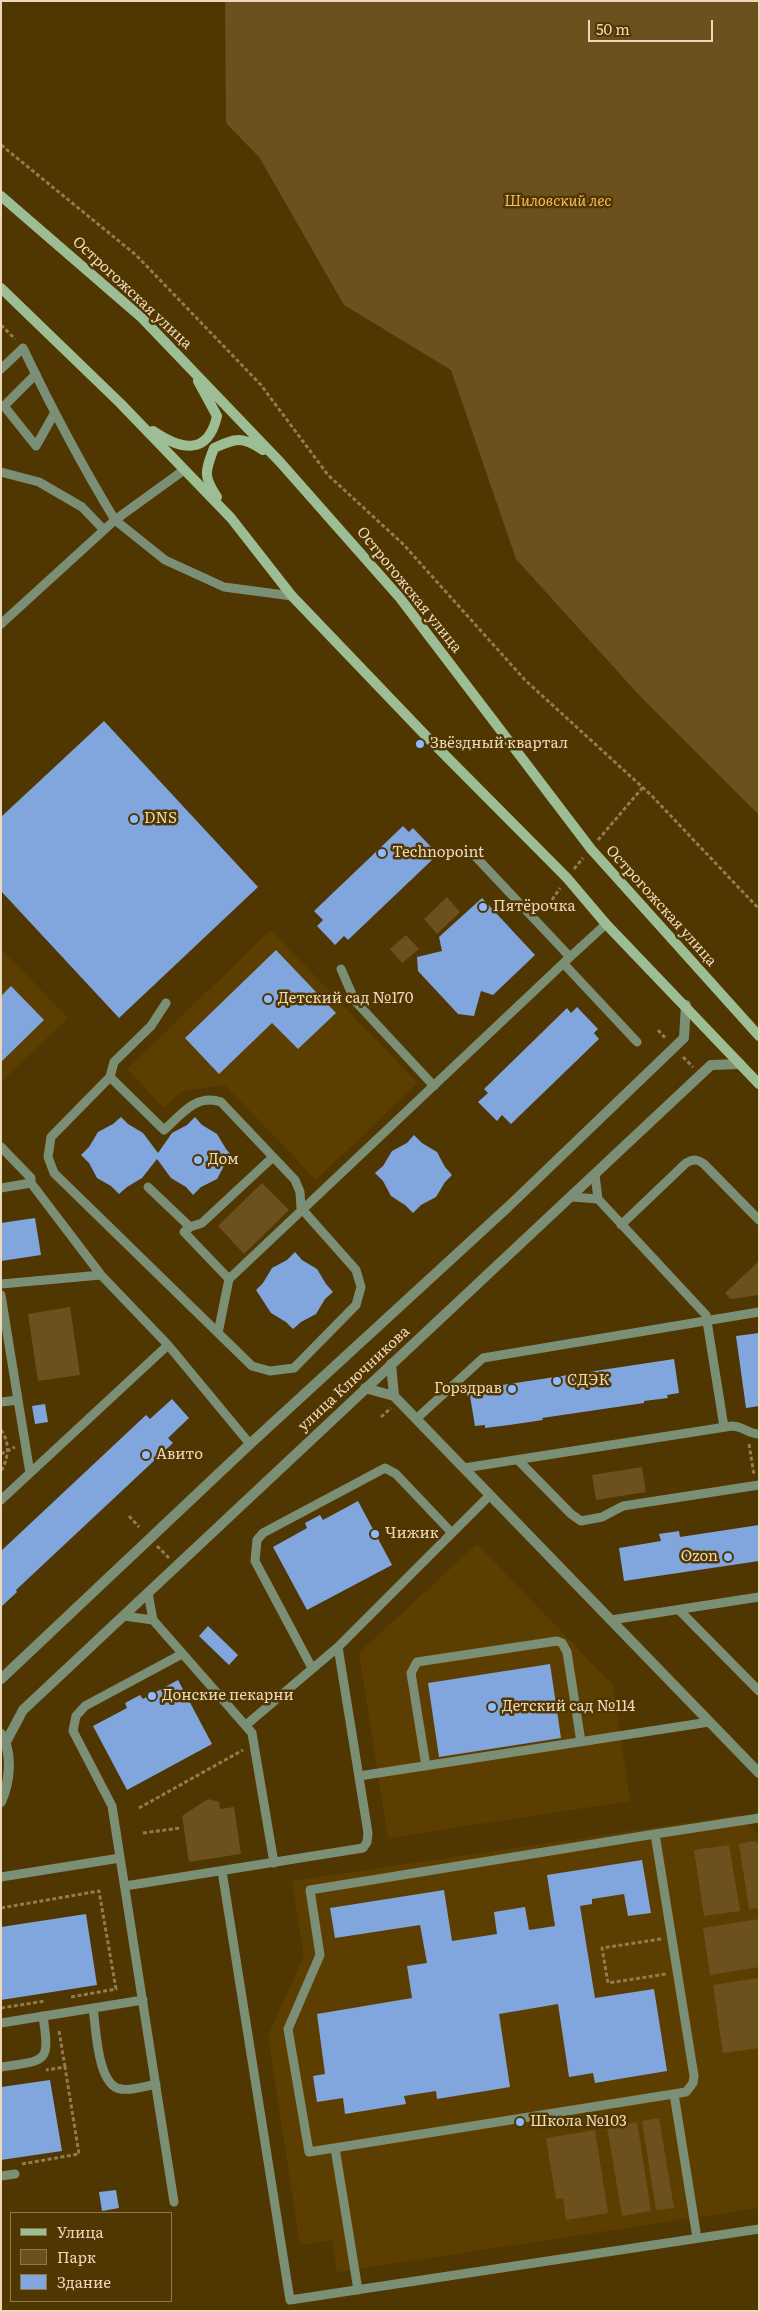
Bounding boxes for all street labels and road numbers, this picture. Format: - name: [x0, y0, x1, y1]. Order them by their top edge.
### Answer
- street label: Острогожская улица: [68, 233, 196, 353]
- street label: Острогожская улица: [353, 523, 465, 657]
- street label: Острогожская улица: [602, 842, 720, 970]
- street label: улица Ключникова: [294, 1323, 414, 1435]

